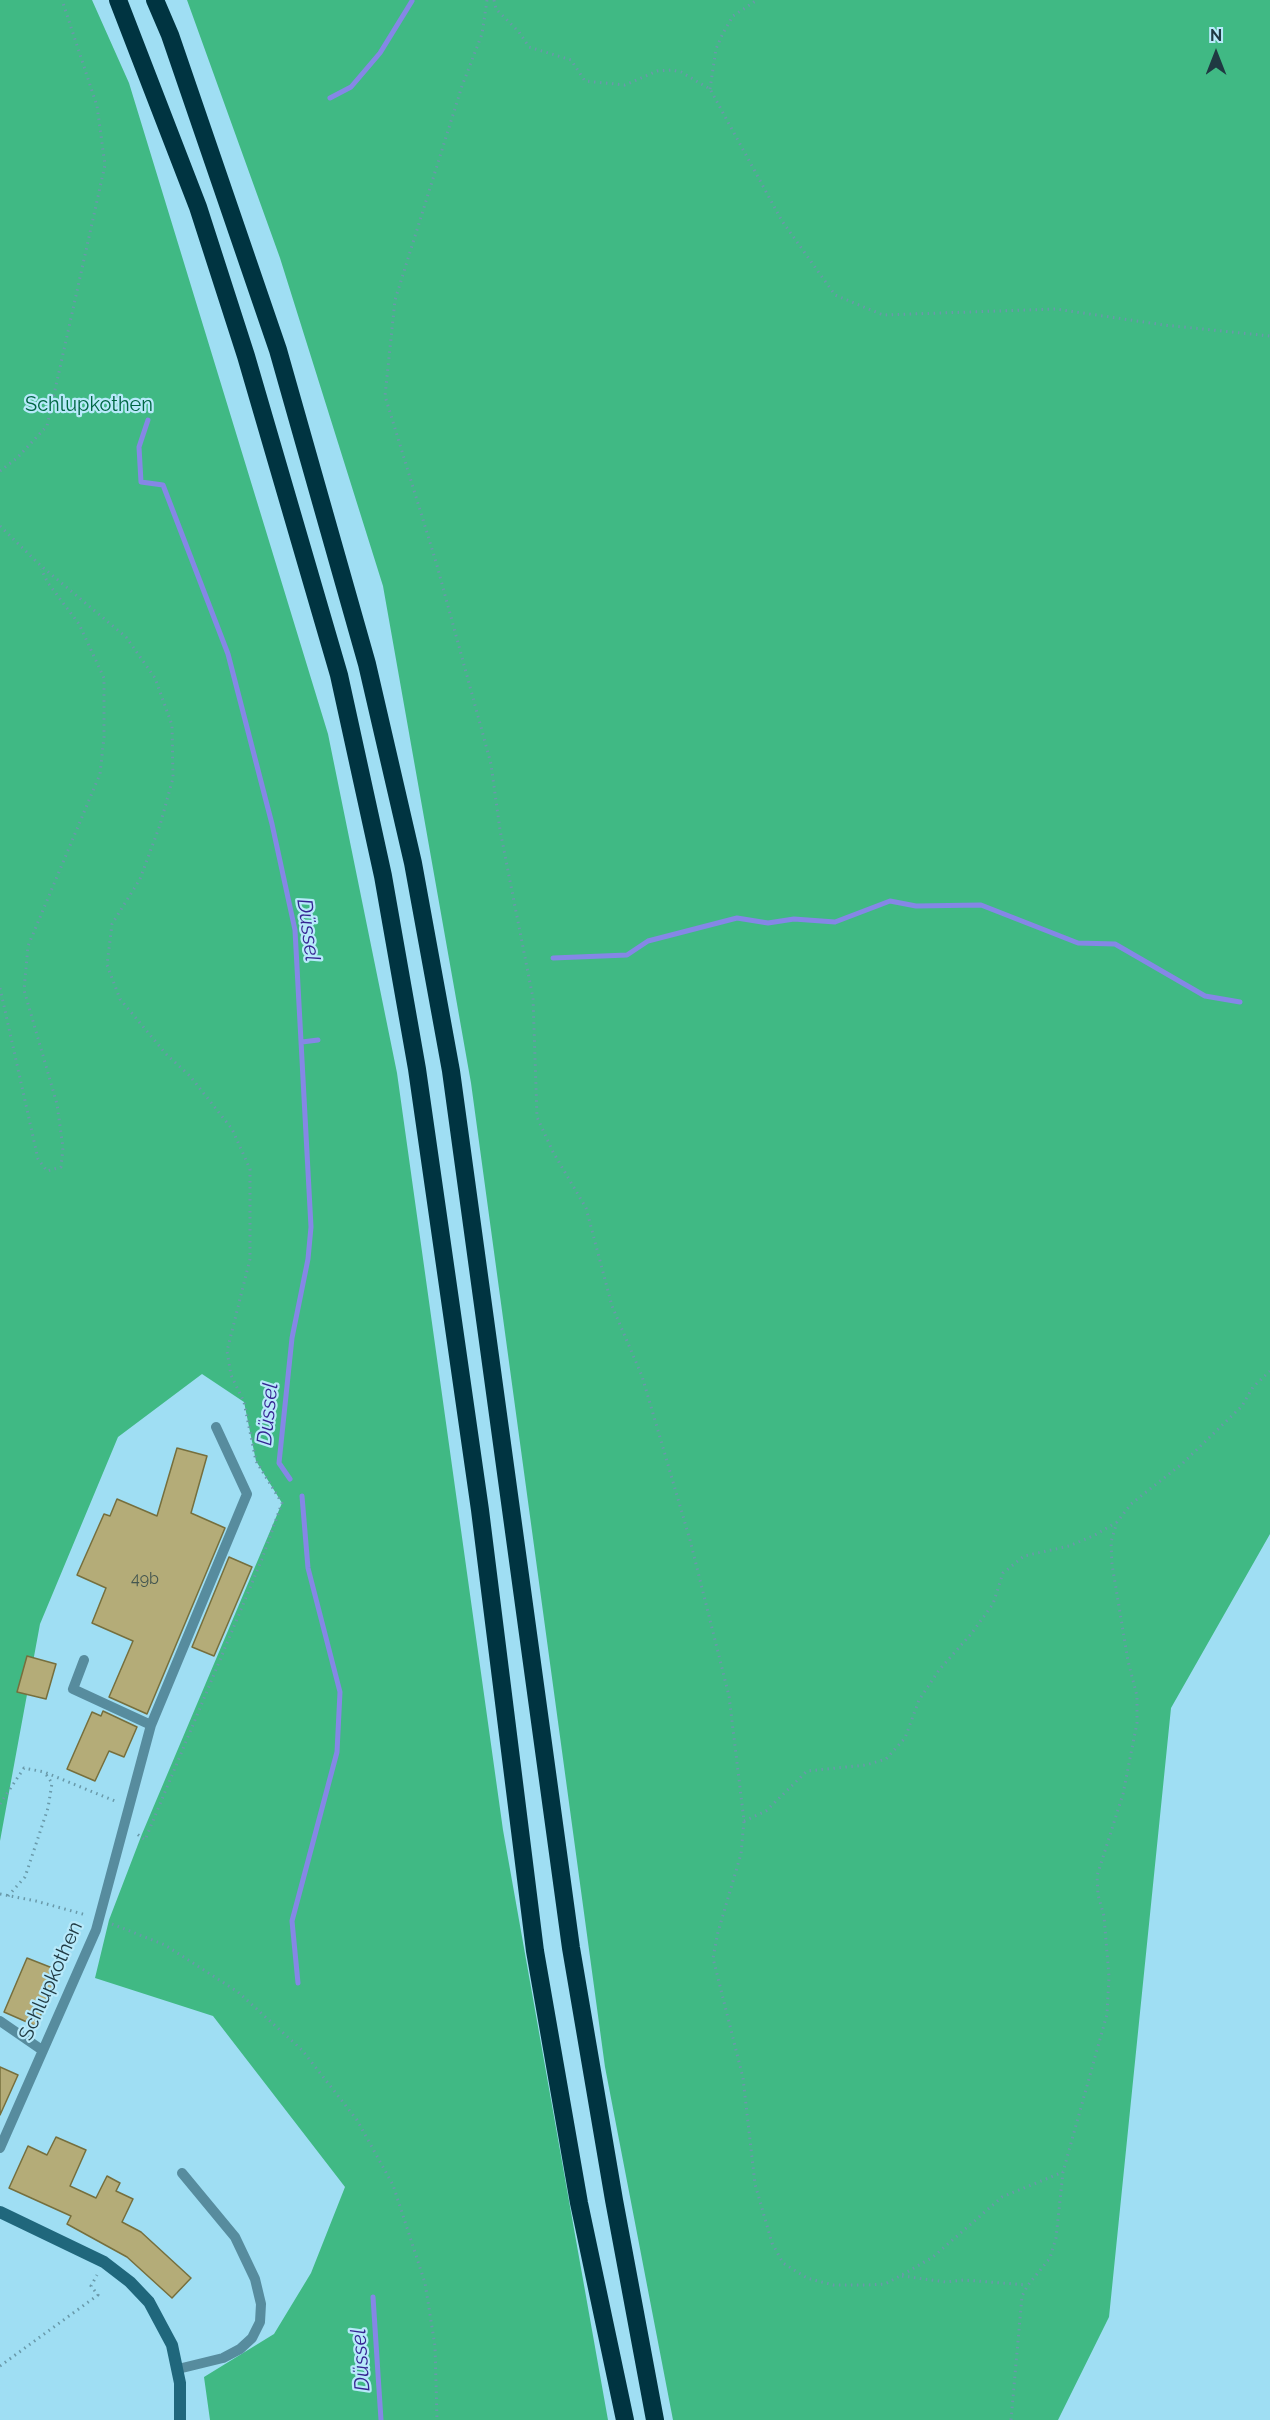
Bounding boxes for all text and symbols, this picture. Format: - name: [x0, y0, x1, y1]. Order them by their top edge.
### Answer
- north arrow: [1186, 24, 1246, 84]
- text: N: [1210, 26, 1222, 45]
- park label: Schlupkothen: [25, 393, 153, 417]
- water label: Düssel: [291, 897, 325, 963]
- water label: Düssel: [252, 1381, 284, 1447]
- house number: 49b: [131, 1569, 159, 1589]
- street label: Schlupkothen: [14, 1918, 88, 2044]
- water label: Düssel: [346, 2328, 376, 2392]

